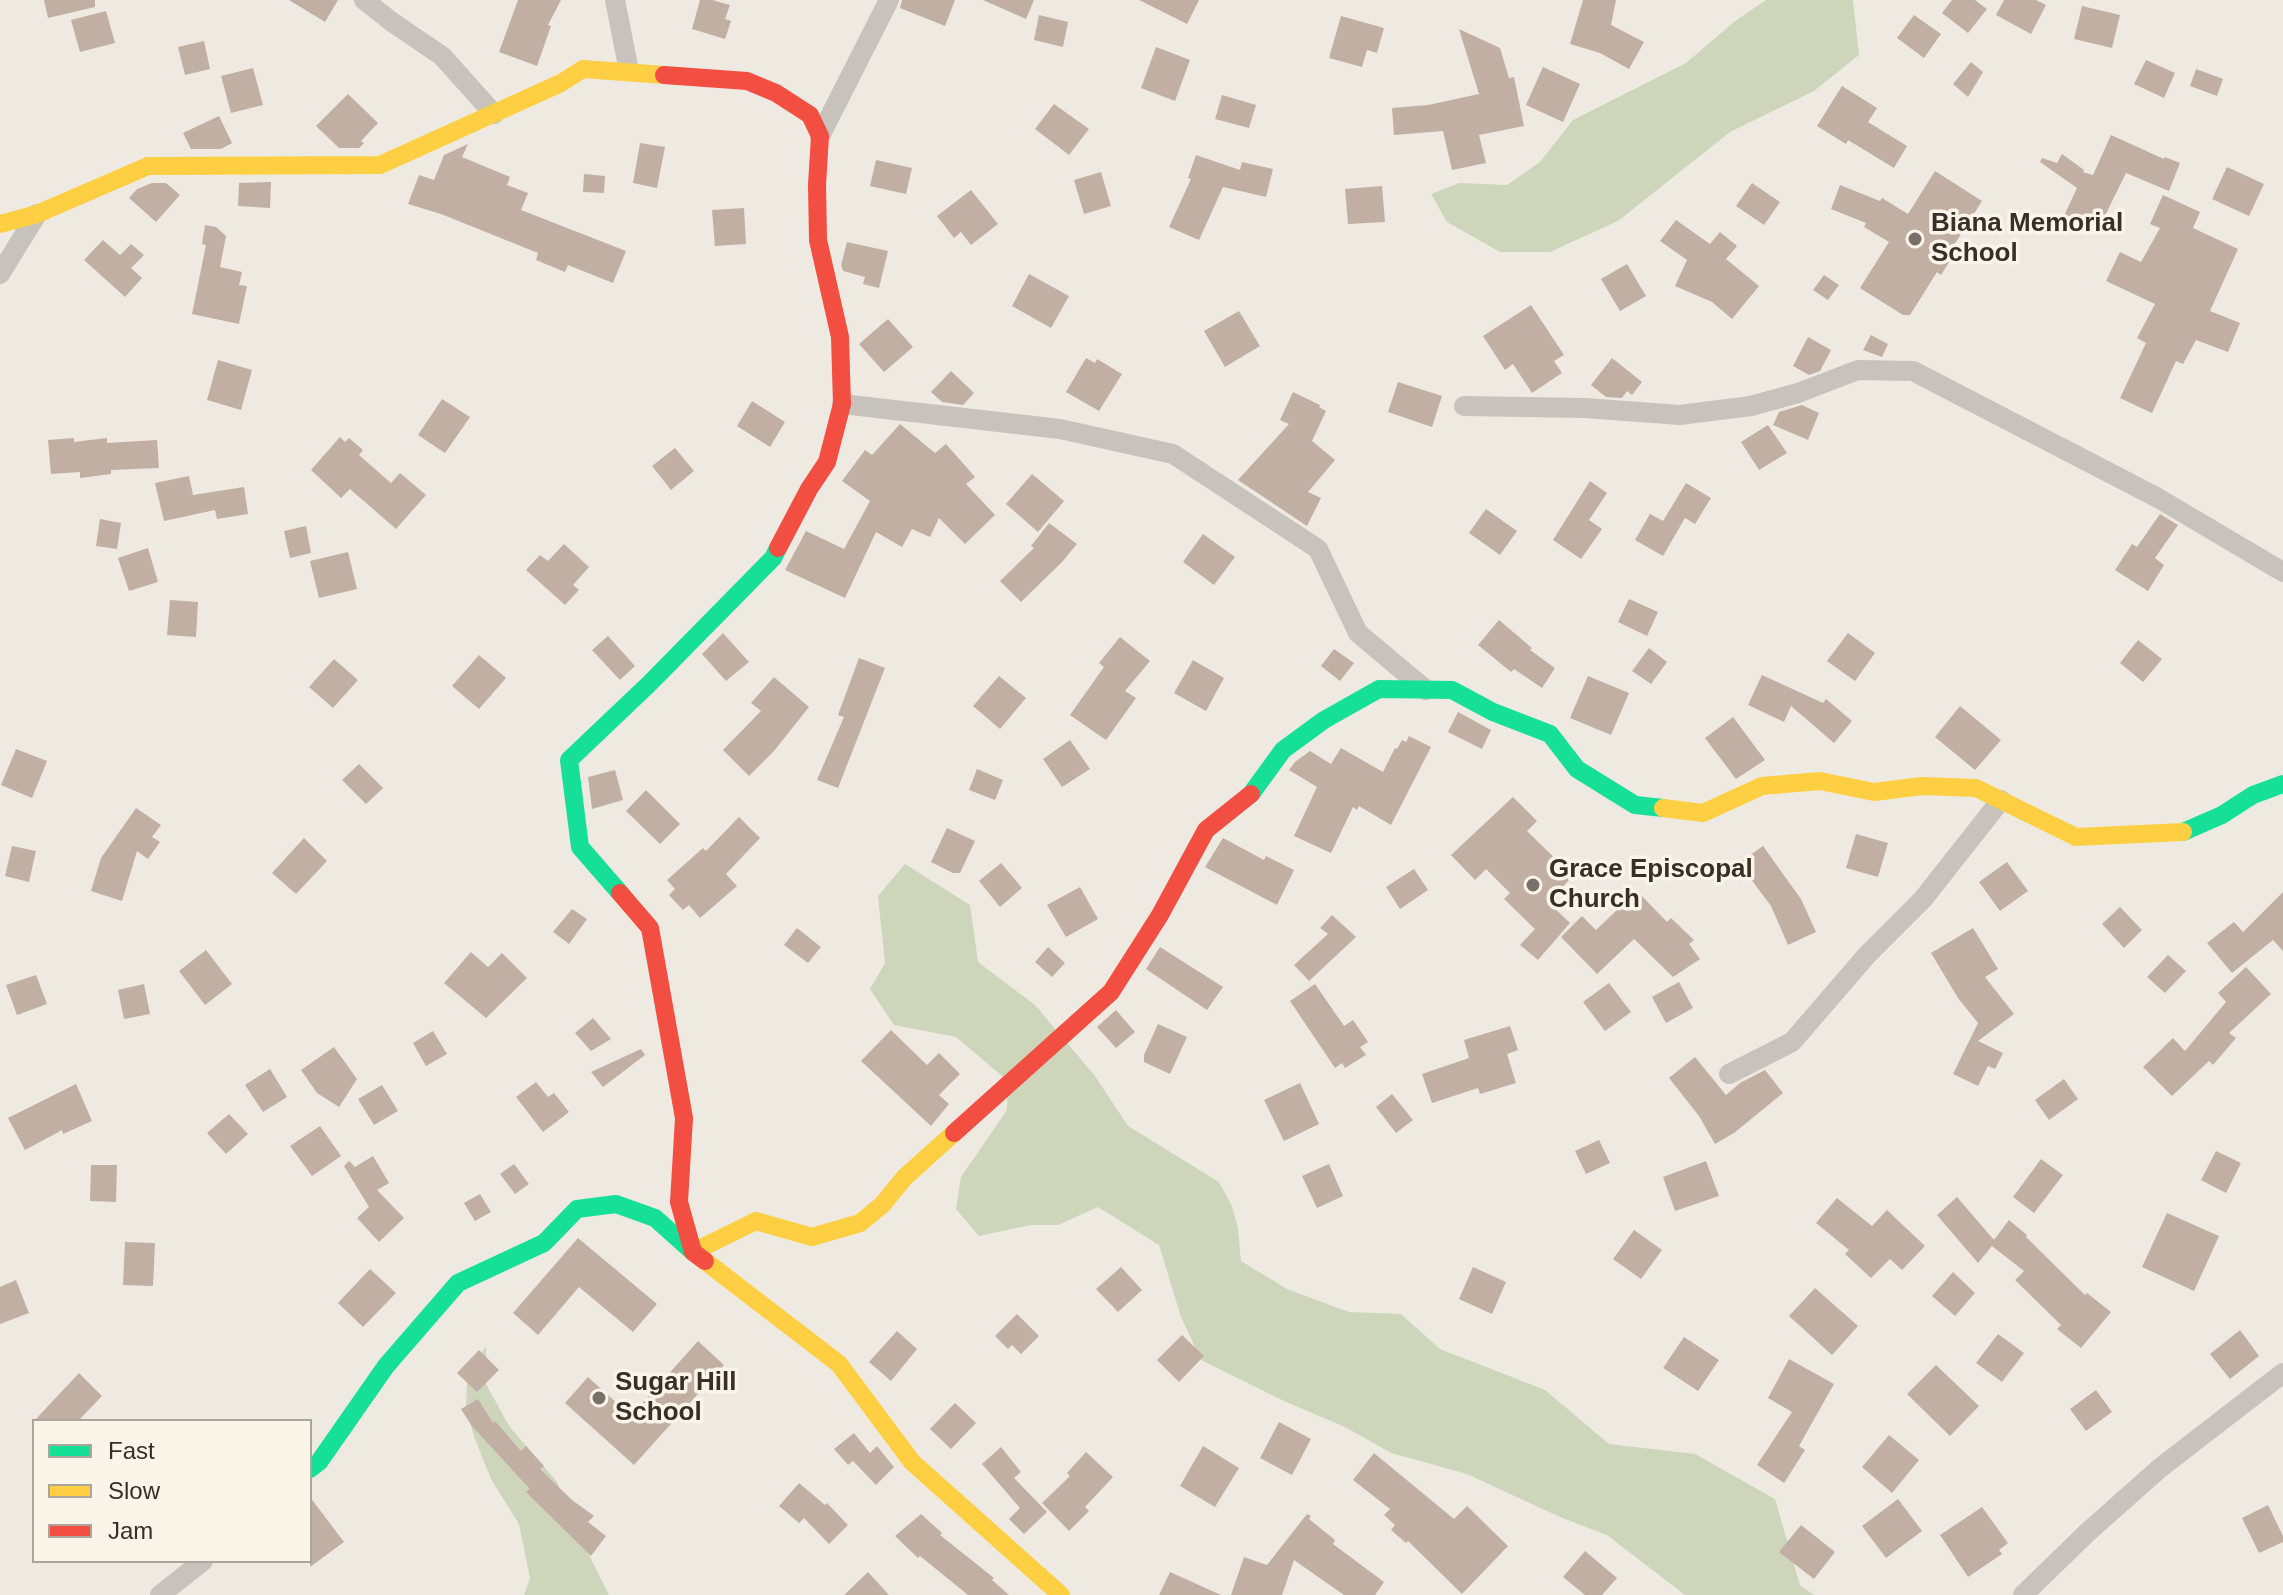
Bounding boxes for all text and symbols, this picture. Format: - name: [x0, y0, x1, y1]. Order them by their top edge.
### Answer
- place label: Biana Memorial School: [1931, 208, 2123, 270]
- marker: Biana Memorial School: [1906, 230, 1924, 248]
- place label: Grace Episcopal Church: [1549, 854, 1753, 916]
- marker: Grace Episcopal Church: [1524, 876, 1542, 894]
- place label: Sugar Hill School: [615, 1367, 736, 1428]
- marker: Sugar Hill School: [590, 1389, 608, 1407]
- legend: [32, 1419, 312, 1563]
- text: Fast: [108, 1437, 155, 1464]
- text: Slow: [108, 1477, 160, 1504]
- text: Jam: [108, 1517, 153, 1544]

